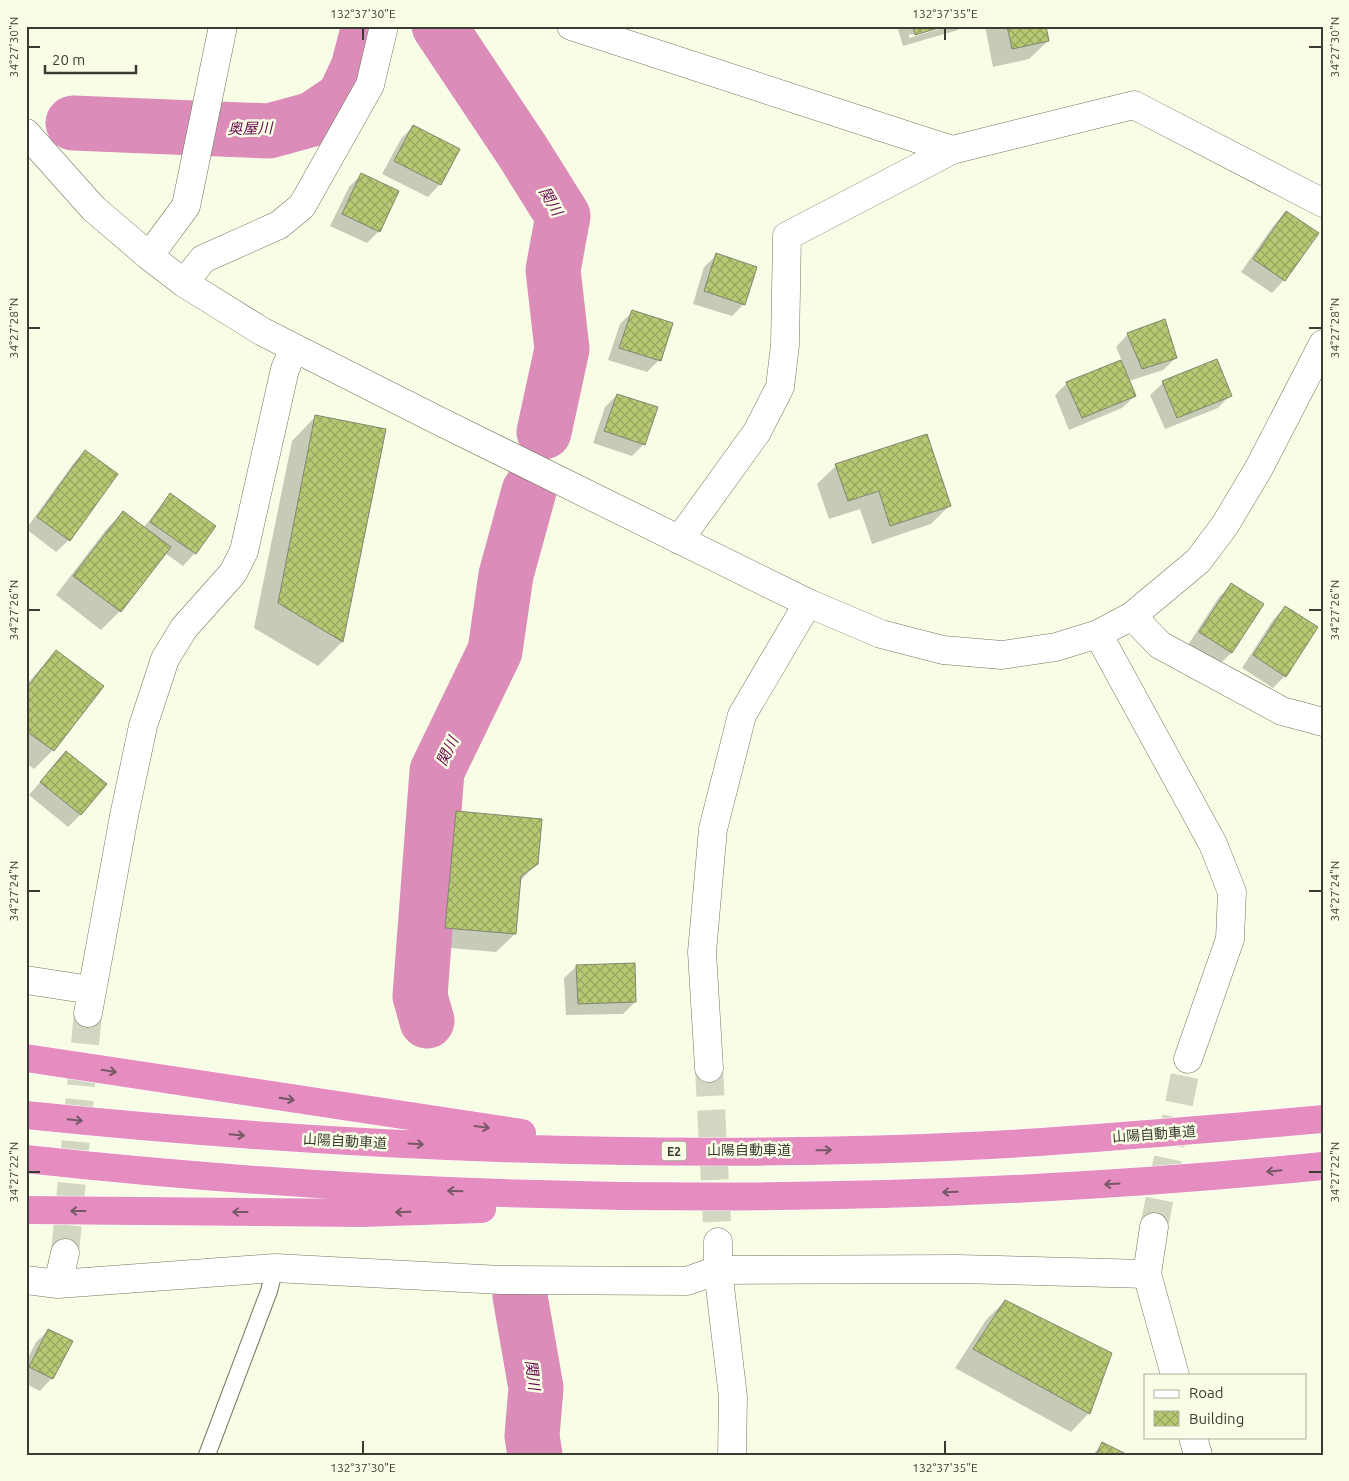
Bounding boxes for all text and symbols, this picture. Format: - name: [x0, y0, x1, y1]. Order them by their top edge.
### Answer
- text: 132°37'30"E: [330, 7, 396, 20]
- text: 132°37'35"E: [912, 7, 978, 20]
- text: 34°27'30"N: [7, 17, 20, 77]
- text: 34°27'30"N: [1328, 17, 1341, 77]
- scale bar: [45, 42, 136, 74]
- text: 20 m: [52, 51, 85, 68]
- water label: 奥屋川: [227, 119, 275, 137]
- water label: 関川: [536, 184, 567, 220]
- text: 34°27'28"N: [7, 298, 20, 358]
- text: 34°27'28"N: [1328, 298, 1341, 358]
- text: 34°27'26"N: [7, 580, 20, 640]
- text: 34°27'26"N: [1328, 580, 1341, 640]
- water label: 関川: [433, 732, 462, 768]
- text: 34°27'24"N: [7, 861, 20, 921]
- text: 34°27'24"N: [1328, 861, 1341, 921]
- one-way arrow: [101, 1066, 117, 1076]
- one-way arrow: [279, 1094, 295, 1104]
- one-way arrow: [66, 1115, 82, 1125]
- one-way arrow: [474, 1123, 490, 1133]
- street label: 山陽自動車道: [1112, 1123, 1196, 1145]
- one-way arrow: [228, 1130, 244, 1140]
- street label: 山陽自動車道: [303, 1131, 387, 1151]
- one-way arrow: [408, 1140, 424, 1149]
- text: 34°27'22"N: [7, 1142, 20, 1202]
- road number: E2: [662, 1142, 686, 1160]
- street label: 山陽自動車道: [707, 1142, 791, 1158]
- text: 34°27'22"N: [1328, 1142, 1341, 1202]
- one-way arrow: [815, 1145, 831, 1154]
- one-way arrow: [1267, 1166, 1283, 1176]
- one-way arrow: [1105, 1180, 1121, 1189]
- one-way arrow: [447, 1186, 464, 1196]
- one-way arrow: [942, 1187, 958, 1197]
- one-way arrow: [70, 1206, 86, 1216]
- one-way arrow: [232, 1207, 248, 1217]
- one-way arrow: [395, 1207, 411, 1216]
- water label: 関川: [523, 1359, 544, 1393]
- legend: [1144, 1374, 1306, 1438]
- text: Road: [1189, 1384, 1224, 1401]
- text: Building: [1189, 1410, 1244, 1427]
- text: 132°37'30"E: [330, 1461, 396, 1474]
- text: 132°37'35"E: [912, 1461, 978, 1474]

